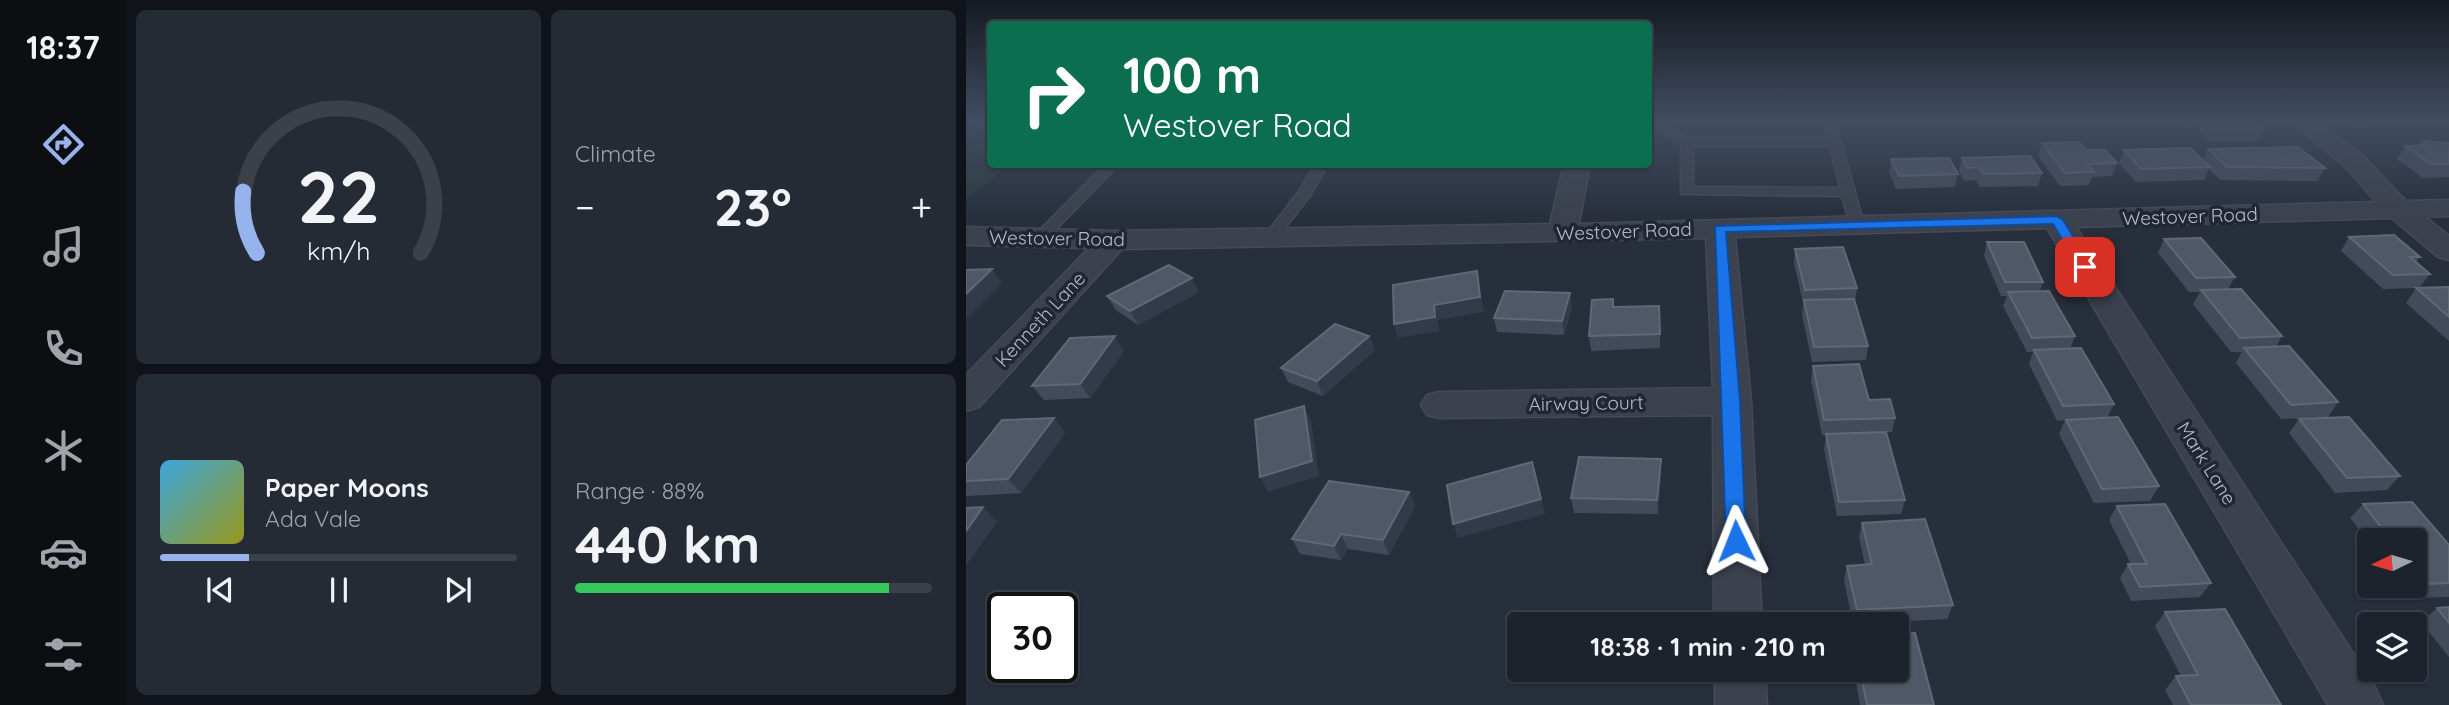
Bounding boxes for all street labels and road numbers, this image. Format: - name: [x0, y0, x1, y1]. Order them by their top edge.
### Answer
- street label: Westover Road: [2122, 202, 2258, 230]
- street label: Westover Road: [1556, 217, 1692, 245]
- street label: Westover Road: [989, 225, 1125, 251]
- street label: Kenneth Lane: [990, 266, 1090, 372]
- street label: Airway Court: [1528, 390, 1644, 416]
- street label: Mark Lane: [2172, 417, 2242, 509]

